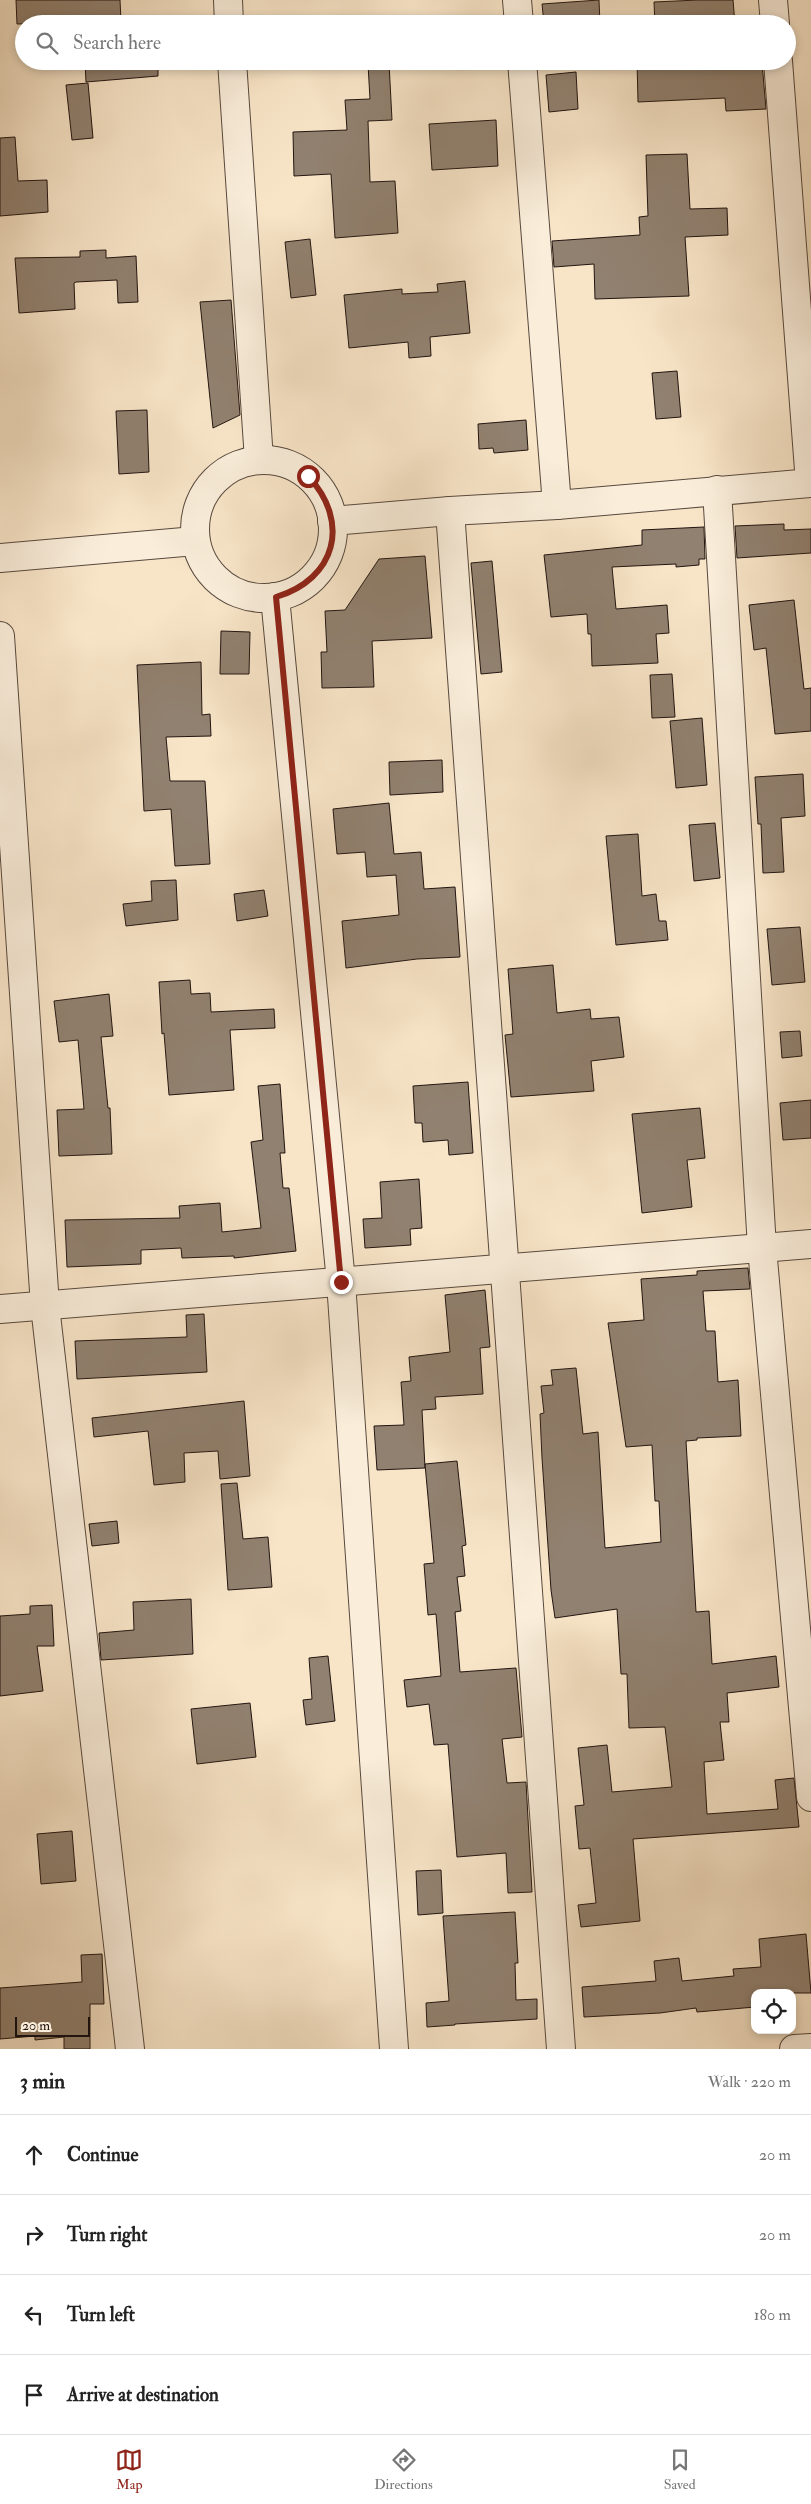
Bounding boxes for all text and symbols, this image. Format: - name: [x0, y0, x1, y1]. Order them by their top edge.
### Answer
- search box: [15, 15, 796, 70]
- icon: search: [33, 29, 61, 57]
- text: Search here: [73, 31, 161, 55]
- route start: [297, 465, 320, 488]
- route end: [330, 1271, 353, 1294]
- map controls: [751, 1989, 796, 2034]
- button: locate: [751, 1989, 796, 2034]
- scale bar: [15, 2014, 90, 2037]
- text: 20 m: [22, 2017, 50, 2034]
- text: 3 min: [20, 2068, 65, 2095]
- text: Walk · 220 m: [708, 2072, 791, 2092]
- icon: ahead: [20, 2141, 48, 2169]
- text: Continue: [67, 2143, 138, 2167]
- text: 20 m: [759, 2145, 791, 2165]
- icon: right: [20, 2221, 48, 2249]
- text: Turn right: [67, 2223, 147, 2247]
- text: 20 m: [759, 2225, 791, 2245]
- icon: left: [20, 2301, 48, 2329]
- text: Turn left: [67, 2303, 135, 2327]
- text: 180 m: [754, 2305, 791, 2325]
- icon: arrive: [20, 2381, 48, 2409]
- text: Arrive at destination: [67, 2383, 219, 2407]
- tab: Map: [115, 2446, 143, 2493]
- tab: Directions: [374, 2446, 433, 2493]
- tab: Saved: [664, 2446, 696, 2493]

